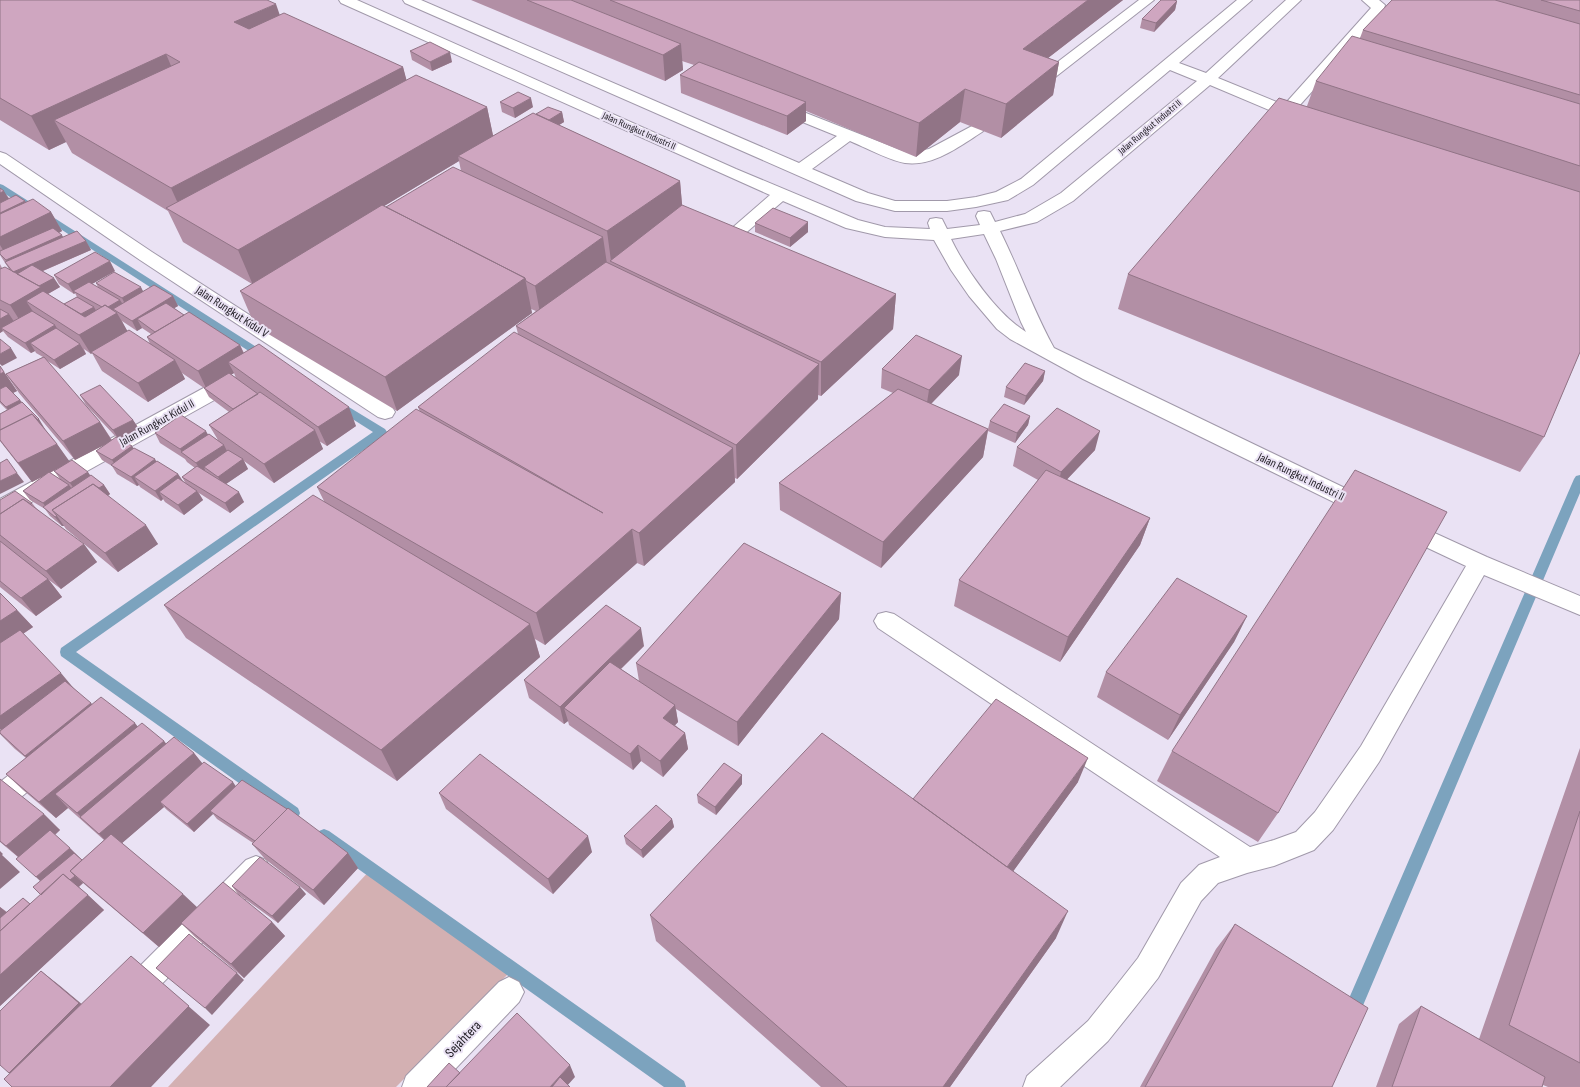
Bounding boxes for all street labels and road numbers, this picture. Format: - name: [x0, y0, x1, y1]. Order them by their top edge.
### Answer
- street label: Jalan Rungkut Industri II: [1115, 97, 1184, 158]
- street label: Jalan Rungkut Industri II: [600, 109, 677, 153]
- street label: Jalan Rungkut Kidul V: [192, 282, 272, 341]
- street label: Jalan Rungkut Kidul II: [116, 396, 197, 450]
- street label: Jalan Rungkut Industri II: [1254, 449, 1347, 504]
- street label: Sejahtera: [441, 1017, 485, 1061]

